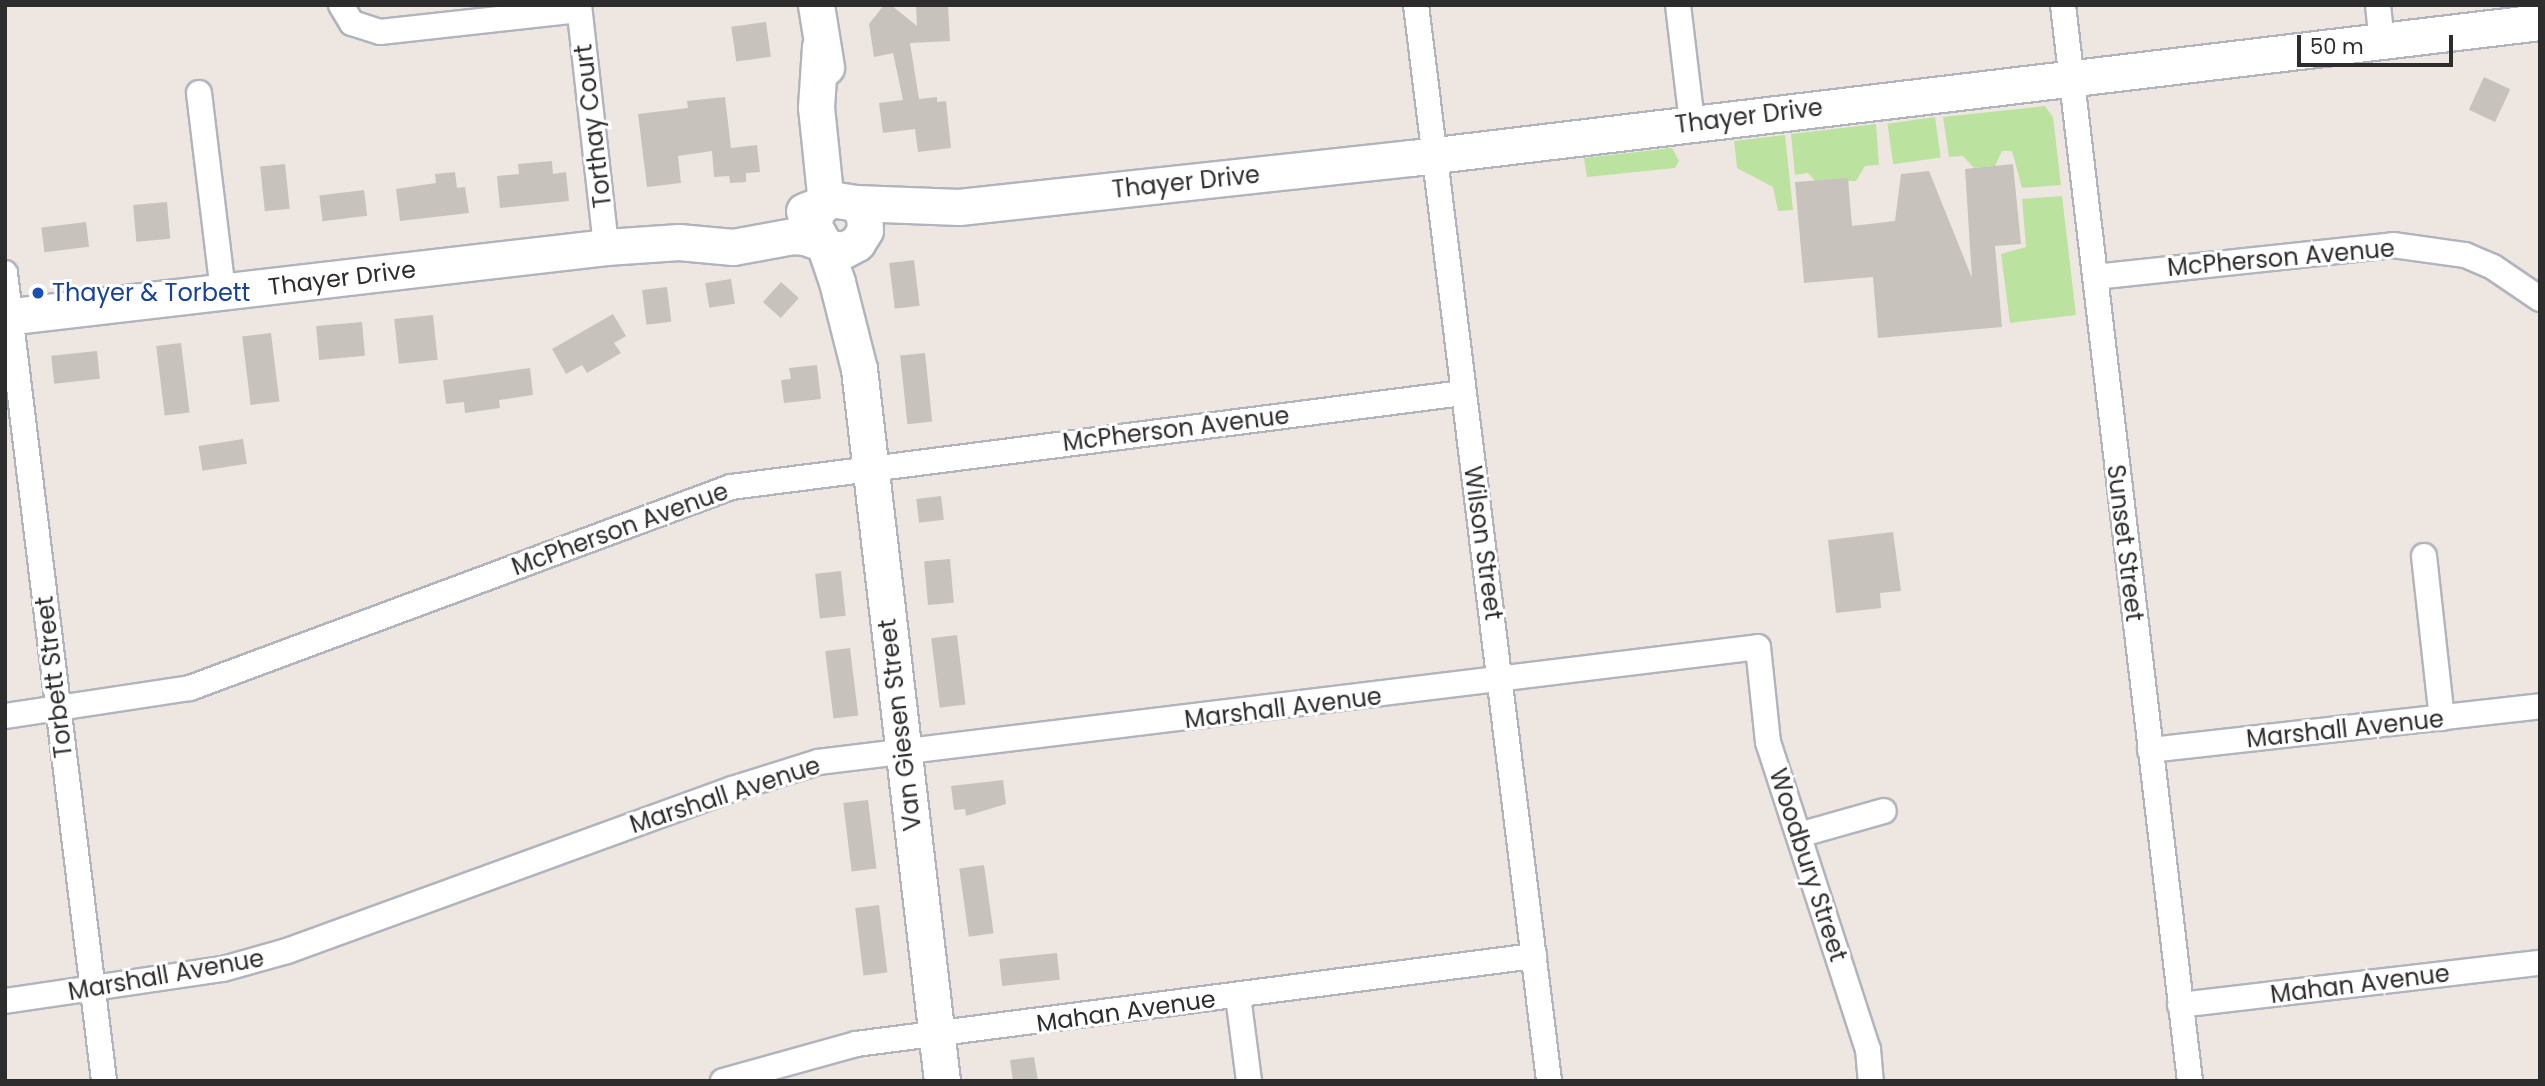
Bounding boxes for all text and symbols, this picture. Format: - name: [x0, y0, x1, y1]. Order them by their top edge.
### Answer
- scale bar: [2300, 21, 2456, 65]
- text: 50 m: [2310, 32, 2364, 61]
- street label: Torthay Court: [569, 43, 617, 209]
- street label: Thayer Drive: [1674, 93, 1824, 139]
- street label: Thayer Drive: [1111, 160, 1261, 204]
- street label: McPherson Avenue: [2166, 234, 2396, 282]
- street label: Thayer Drive: [267, 255, 417, 301]
- place label: Thayer & Torbett: [52, 279, 250, 307]
- marker: Thayer & Torbett: [30, 285, 46, 301]
- street label: McPherson Avenue: [1061, 401, 1291, 457]
- street label: Sunset Street: [2101, 463, 2149, 623]
- street label: Wilson Street: [1458, 464, 1508, 622]
- street label: McPherson Avenue: [508, 476, 732, 582]
- street label: Torbett Street: [30, 595, 78, 759]
- street label: Van Giesen Street: [873, 617, 927, 833]
- street label: Marshall Avenue: [1183, 682, 1383, 734]
- street label: Marshall Avenue: [2245, 704, 2445, 754]
- street label: Marshall Avenue: [626, 751, 824, 839]
- street label: Woodbury Street: [1763, 765, 1853, 965]
- street label: Marshall Avenue: [66, 944, 266, 1006]
- street label: Mahan Avenue: [2269, 959, 2451, 1009]
- street label: Mahan Avenue: [1035, 984, 1217, 1038]

